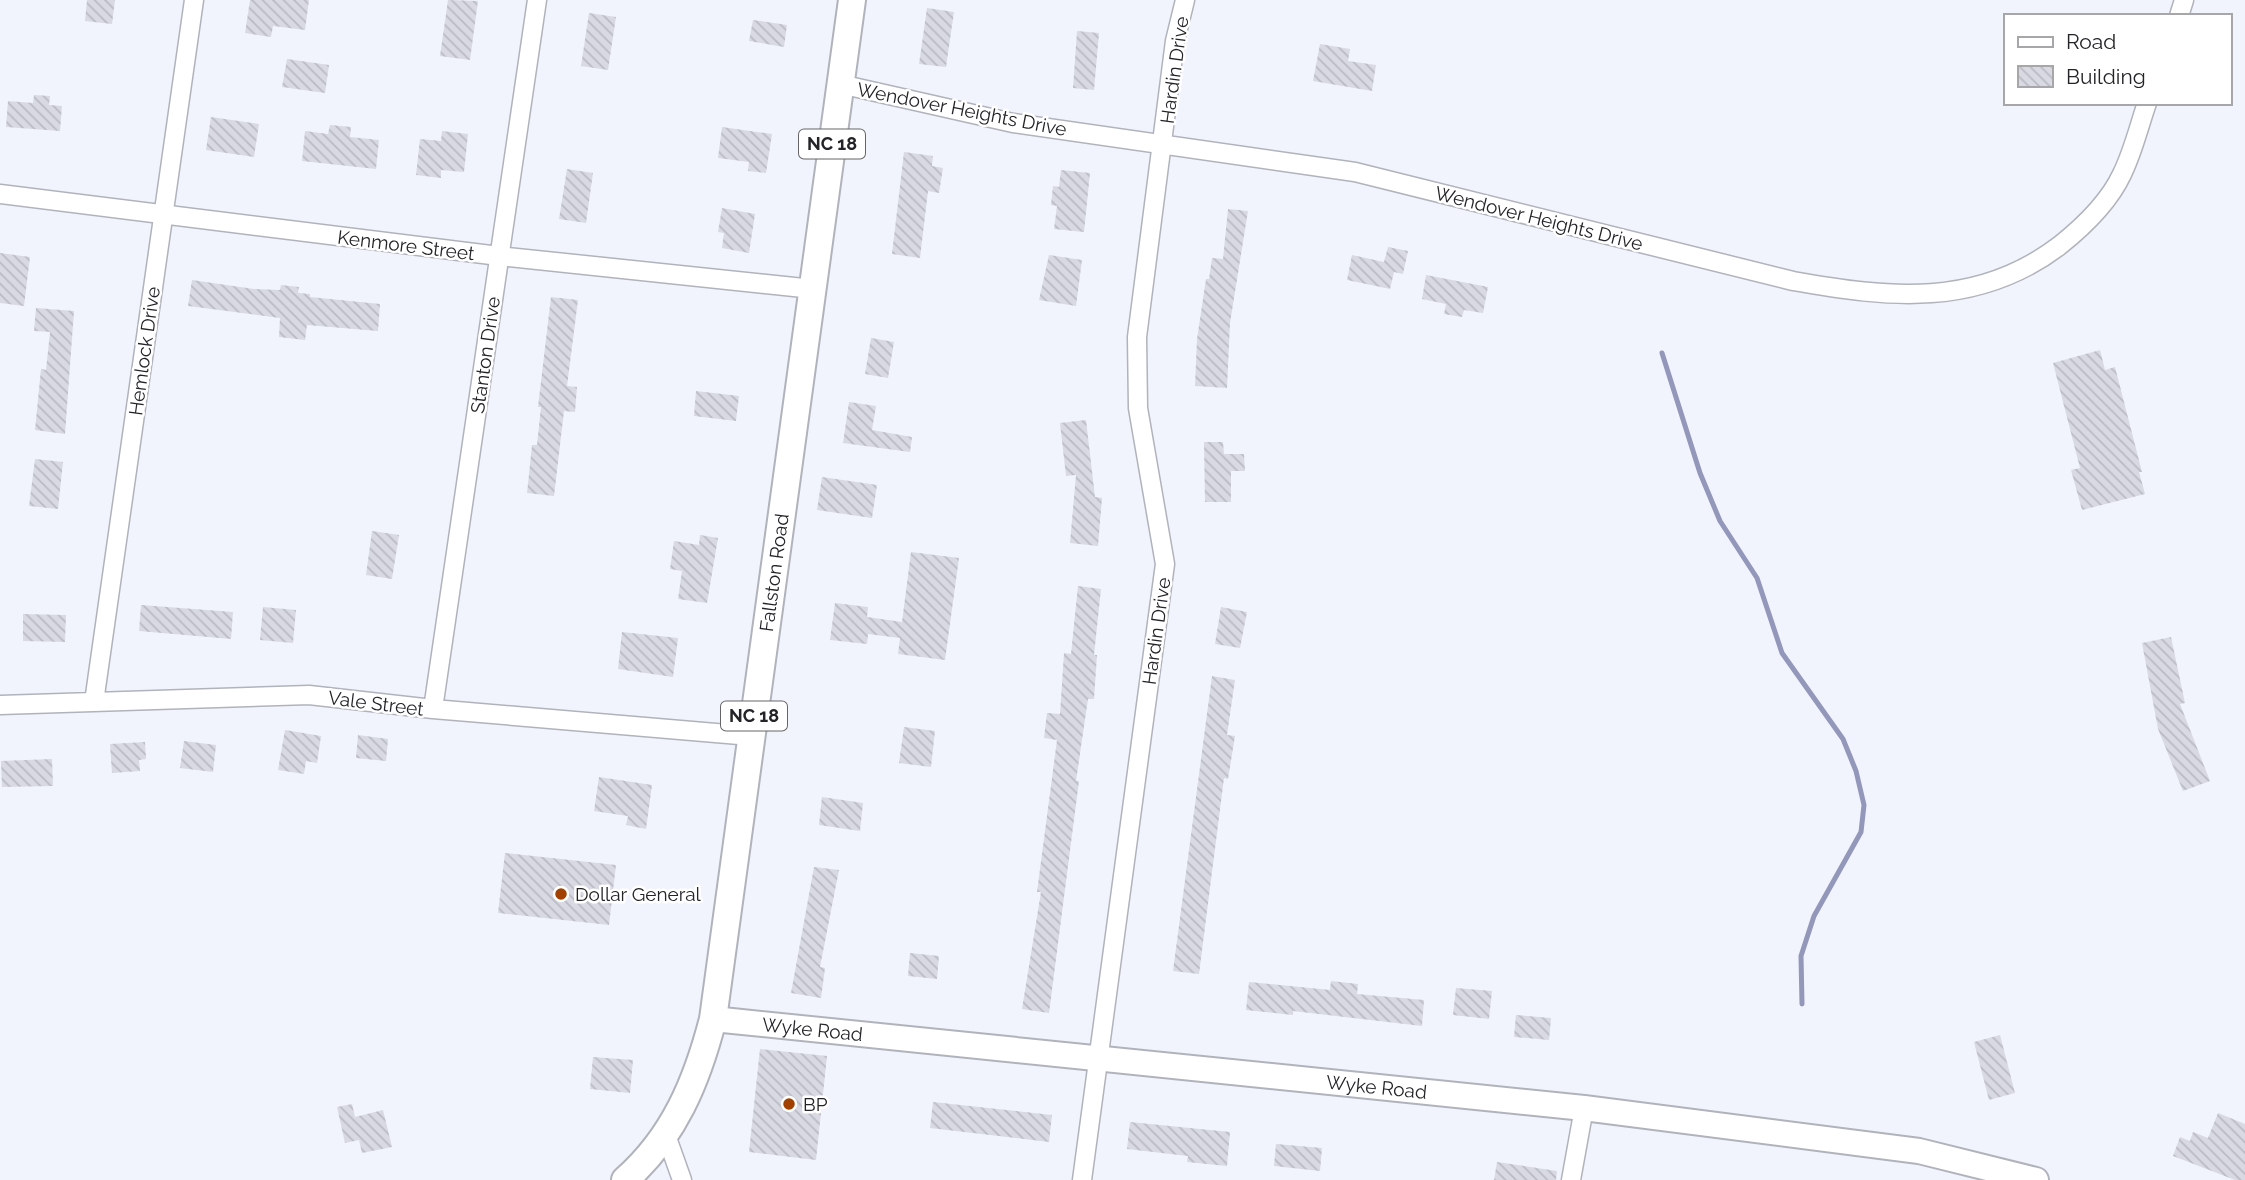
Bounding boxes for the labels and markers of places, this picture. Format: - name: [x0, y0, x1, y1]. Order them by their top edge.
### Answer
- place label: Dollar General: [575, 883, 702, 905]
- marker: Dollar General: [553, 886, 569, 902]
- place label: BP: [803, 1093, 828, 1115]
- marker: BP: [781, 1096, 797, 1112]

